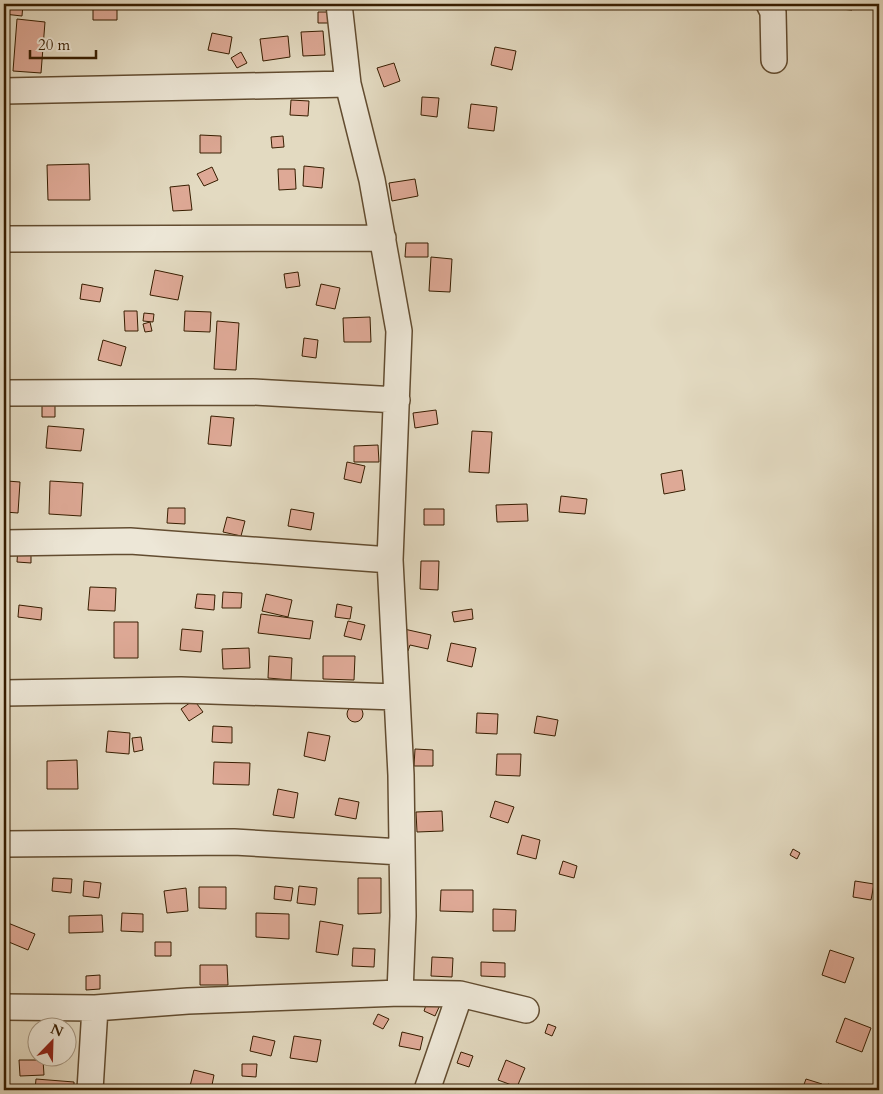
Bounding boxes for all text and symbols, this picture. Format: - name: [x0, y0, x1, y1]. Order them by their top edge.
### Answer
- scale bar: [30, 28, 96, 60]
- text: 20 m: [38, 35, 70, 55]
- north arrow: [28, 1016, 78, 1066]
- text: N: [48, 1019, 66, 1042]

